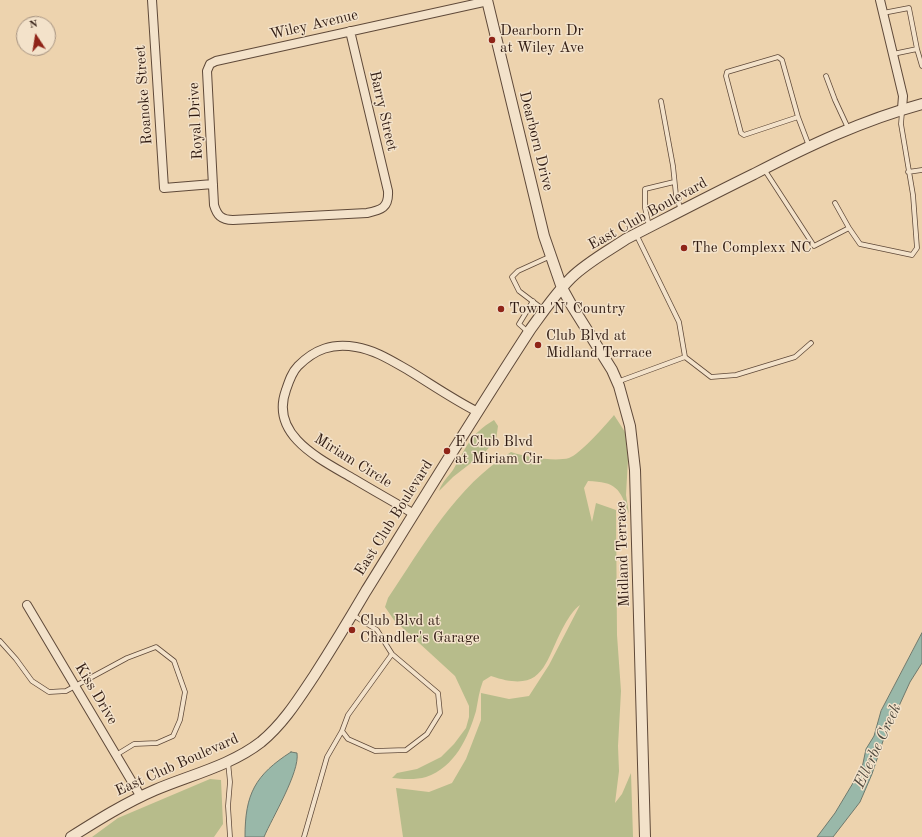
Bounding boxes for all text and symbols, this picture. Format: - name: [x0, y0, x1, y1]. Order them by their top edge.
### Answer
- street label: Wiley Avenue: [268, 6, 360, 44]
- north arrow: [16, 16, 56, 56]
- text: N: [28, 18, 39, 31]
- place label: Dearborn Dr at Wiley Ave: [500, 22, 584, 57]
- marker: Dearborn Dr at Wiley Ave: [487, 35, 497, 45]
- street label: Roanoke Street: [132, 45, 156, 145]
- street label: Barry Street: [365, 69, 401, 153]
- street label: Royal Drive: [185, 82, 207, 160]
- street label: Dearborn Drive: [515, 89, 557, 193]
- street label: East Club Boulevard: [585, 174, 711, 254]
- place label: The Complexx NC: [692, 239, 811, 257]
- marker: The Complexx NC: [679, 243, 689, 253]
- place label: Town 'N' Country: [509, 300, 626, 318]
- marker: Town 'N' Country: [496, 304, 506, 314]
- place label: Club Blvd at Midland Terrace: [546, 327, 652, 362]
- marker: Club Blvd at Midland Terrace: [533, 340, 543, 350]
- street label: Miriam Circle: [311, 430, 395, 492]
- place label: E Club Blvd at Miriam Cir: [455, 433, 542, 468]
- marker: E Club Blvd at Miriam Cir: [442, 446, 452, 456]
- street label: East Club Boulevard: [351, 457, 437, 579]
- street label: Midland Terrace: [612, 501, 634, 607]
- place label: Club Blvd at Chandler's Garage: [360, 612, 480, 647]
- marker: Club Blvd at Chandler's Garage: [347, 625, 357, 635]
- street label: Kiss Drive: [71, 660, 121, 728]
- water label: Ellerbe Creek: [850, 701, 906, 791]
- street label: East Club Boulevard: [112, 730, 242, 800]

